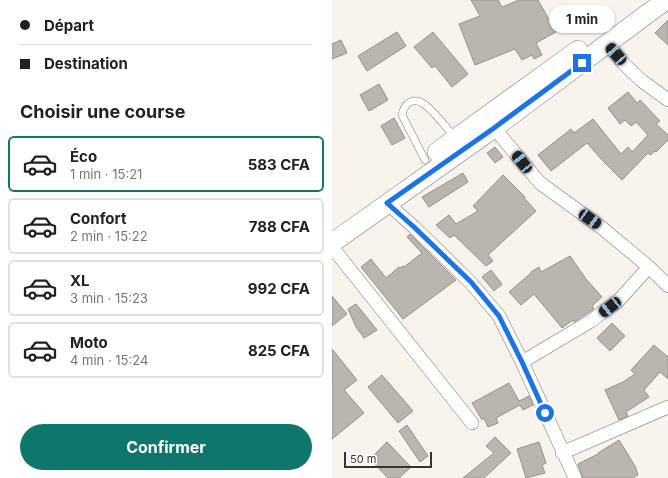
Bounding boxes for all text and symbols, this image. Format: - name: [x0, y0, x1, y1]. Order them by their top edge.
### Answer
- callout: 1 min: [549, 5, 615, 33]
- text: 1 min: [566, 11, 598, 27]
- text: Départ: [44, 16, 94, 35]
- car: [604, 41, 628, 67]
- text: Destination: [44, 54, 128, 73]
- route end: [573, 54, 591, 72]
- text: Choisir une course: [20, 101, 185, 122]
- icon: car: [22, 146, 58, 182]
- text: Éco: [70, 147, 97, 166]
- car: [510, 149, 534, 175]
- text: 583 CFA: [248, 155, 310, 174]
- text: 1 min · 15:21: [70, 166, 142, 182]
- car: [577, 207, 603, 231]
- icon: car: [22, 208, 58, 244]
- text: Confort: [70, 209, 126, 228]
- text: 788 CFA: [249, 217, 310, 236]
- text: 2 min · 15:22: [70, 228, 148, 244]
- icon: car: [22, 270, 58, 306]
- text: XL: [70, 271, 90, 290]
- text: 992 CFA: [248, 279, 310, 298]
- text: 3 min · 15:23: [70, 290, 148, 306]
- car: [597, 295, 623, 319]
- icon: car: [22, 332, 58, 368]
- text: Moto: [70, 333, 108, 352]
- text: 825 CFA: [248, 341, 310, 360]
- text: 4 min · 15:24: [70, 352, 148, 368]
- route start: [536, 404, 554, 422]
- button: Confirmer: [20, 424, 312, 470]
- scale bar: [344, 450, 432, 469]
- text: 50 m: [350, 452, 376, 466]

